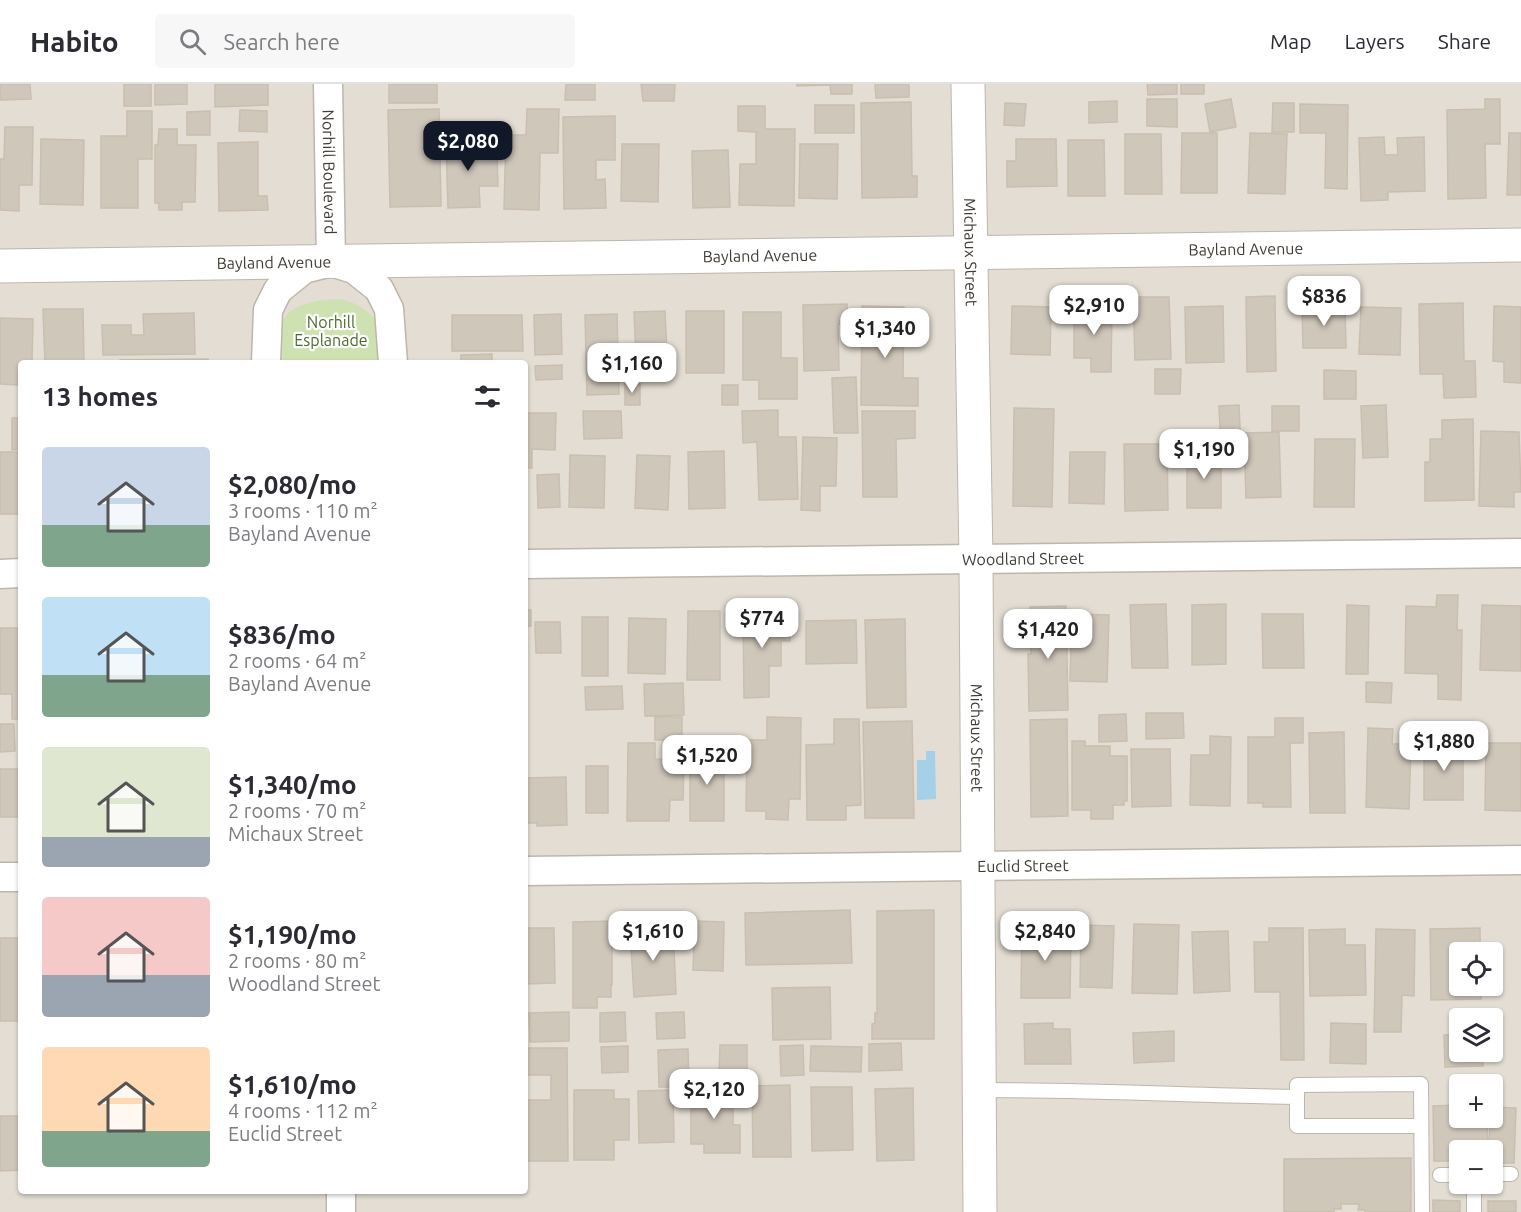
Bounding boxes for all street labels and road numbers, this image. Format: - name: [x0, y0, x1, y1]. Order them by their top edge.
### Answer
- street label: Norhill Boulevard: [319, 109, 340, 235]
- street label: Michaux Street: [961, 198, 981, 307]
- street label: Bayland Avenue: [1188, 239, 1303, 259]
- street label: Bayland Avenue: [702, 246, 817, 265]
- street label: Bayland Avenue: [216, 252, 331, 272]
- street label: Woodland Street: [962, 549, 1085, 568]
- street label: Michaux Street: [968, 684, 986, 793]
- street label: Euclid Street: [977, 856, 1069, 875]

